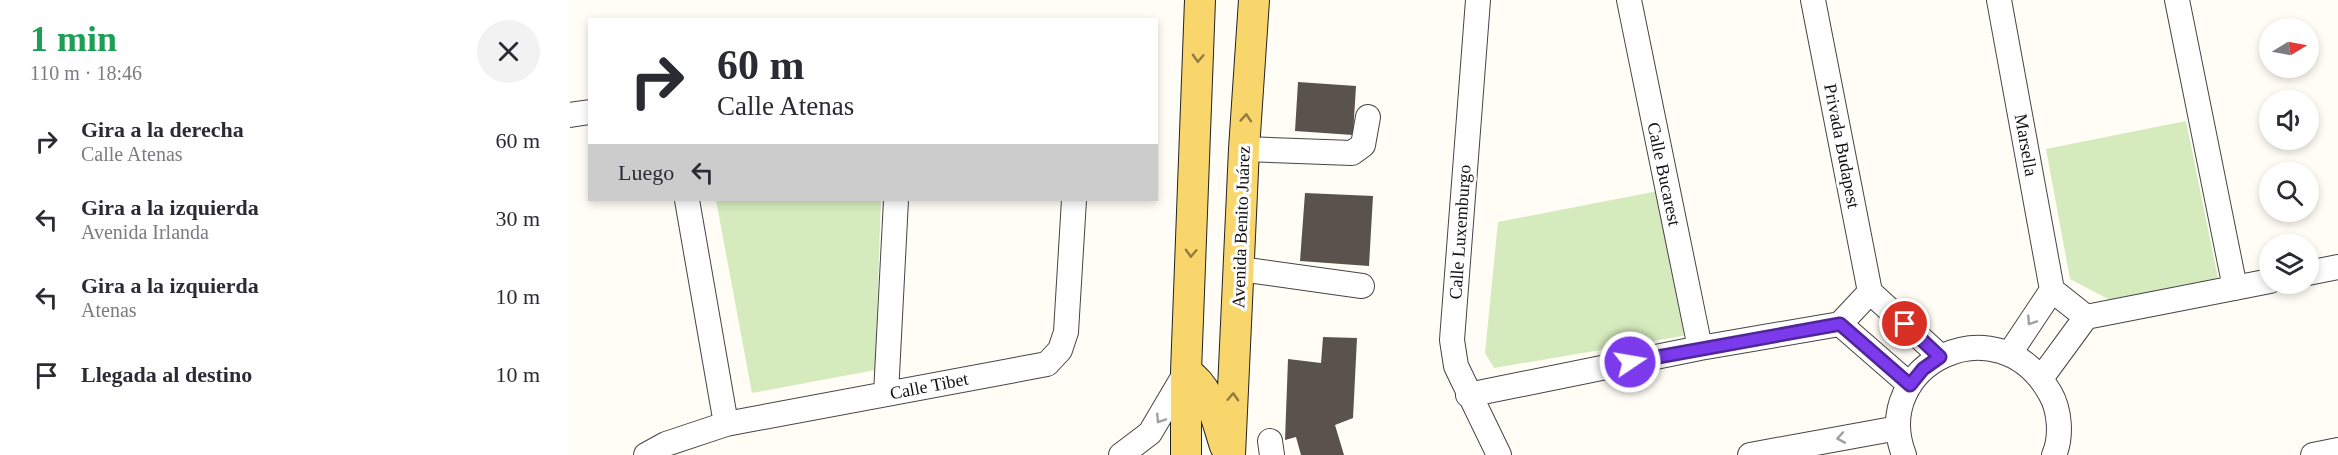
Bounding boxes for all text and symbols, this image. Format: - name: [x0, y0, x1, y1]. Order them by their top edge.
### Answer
- north arrow: [2259, 18, 2319, 78]
- map controls: [2259, 18, 2319, 294]
- text: 1 min: [30, 19, 117, 59]
- button: close: [477, 20, 540, 83]
- icon: right: [618, 42, 696, 120]
- text: 60 m: [717, 42, 805, 88]
- one-way arrow: [1191, 54, 1204, 63]
- text: 110 m · 18:46: [30, 62, 142, 84]
- street label: Privada Budapest: [1820, 82, 1864, 210]
- button: sound: [2259, 90, 2319, 150]
- text: Calle Atenas: [717, 91, 854, 121]
- street label: Marsella: [2011, 112, 2041, 178]
- one-way arrow: [1239, 113, 1252, 122]
- text: Gira a la derecha: [81, 117, 244, 142]
- street label: Calle Bucarest: [1643, 120, 1685, 228]
- icon: right: [30, 125, 63, 158]
- text: 60 m: [495, 128, 540, 153]
- text: Calle Atenas: [81, 143, 183, 165]
- street label: Avenida Benito Juárez: [1228, 145, 1254, 309]
- icon: left: [686, 156, 719, 189]
- text: Luego: [618, 160, 674, 185]
- button: search: [2259, 162, 2319, 222]
- street label: Calle Luxemburgo: [1445, 164, 1475, 300]
- text: Gira a la izquierda: [81, 195, 259, 220]
- icon: left: [30, 203, 63, 236]
- text: 30 m: [495, 206, 540, 231]
- text: Avenida Irlanda: [81, 221, 209, 243]
- button: layers: [2259, 234, 2319, 294]
- one-way arrow: [1184, 249, 1197, 258]
- text: Gira a la izquierda: [81, 273, 259, 298]
- icon: left: [30, 281, 63, 314]
- text: 10 m: [495, 284, 540, 309]
- pin: [1879, 298, 1930, 349]
- text: Atenas: [81, 299, 137, 321]
- icon: arrive: [1888, 307, 1921, 340]
- one-way arrow: [2027, 315, 2038, 326]
- position arrow: [1598, 330, 1662, 394]
- icon: arrive: [30, 359, 63, 392]
- text: Llegada al destino: [81, 362, 252, 387]
- text: 10 m: [495, 362, 540, 387]
- street label: Calle Tibet: [888, 369, 970, 403]
- one-way arrow: [1226, 392, 1239, 401]
- one-way arrow: [1155, 413, 1167, 423]
- one-way arrow: [1836, 431, 1846, 444]

